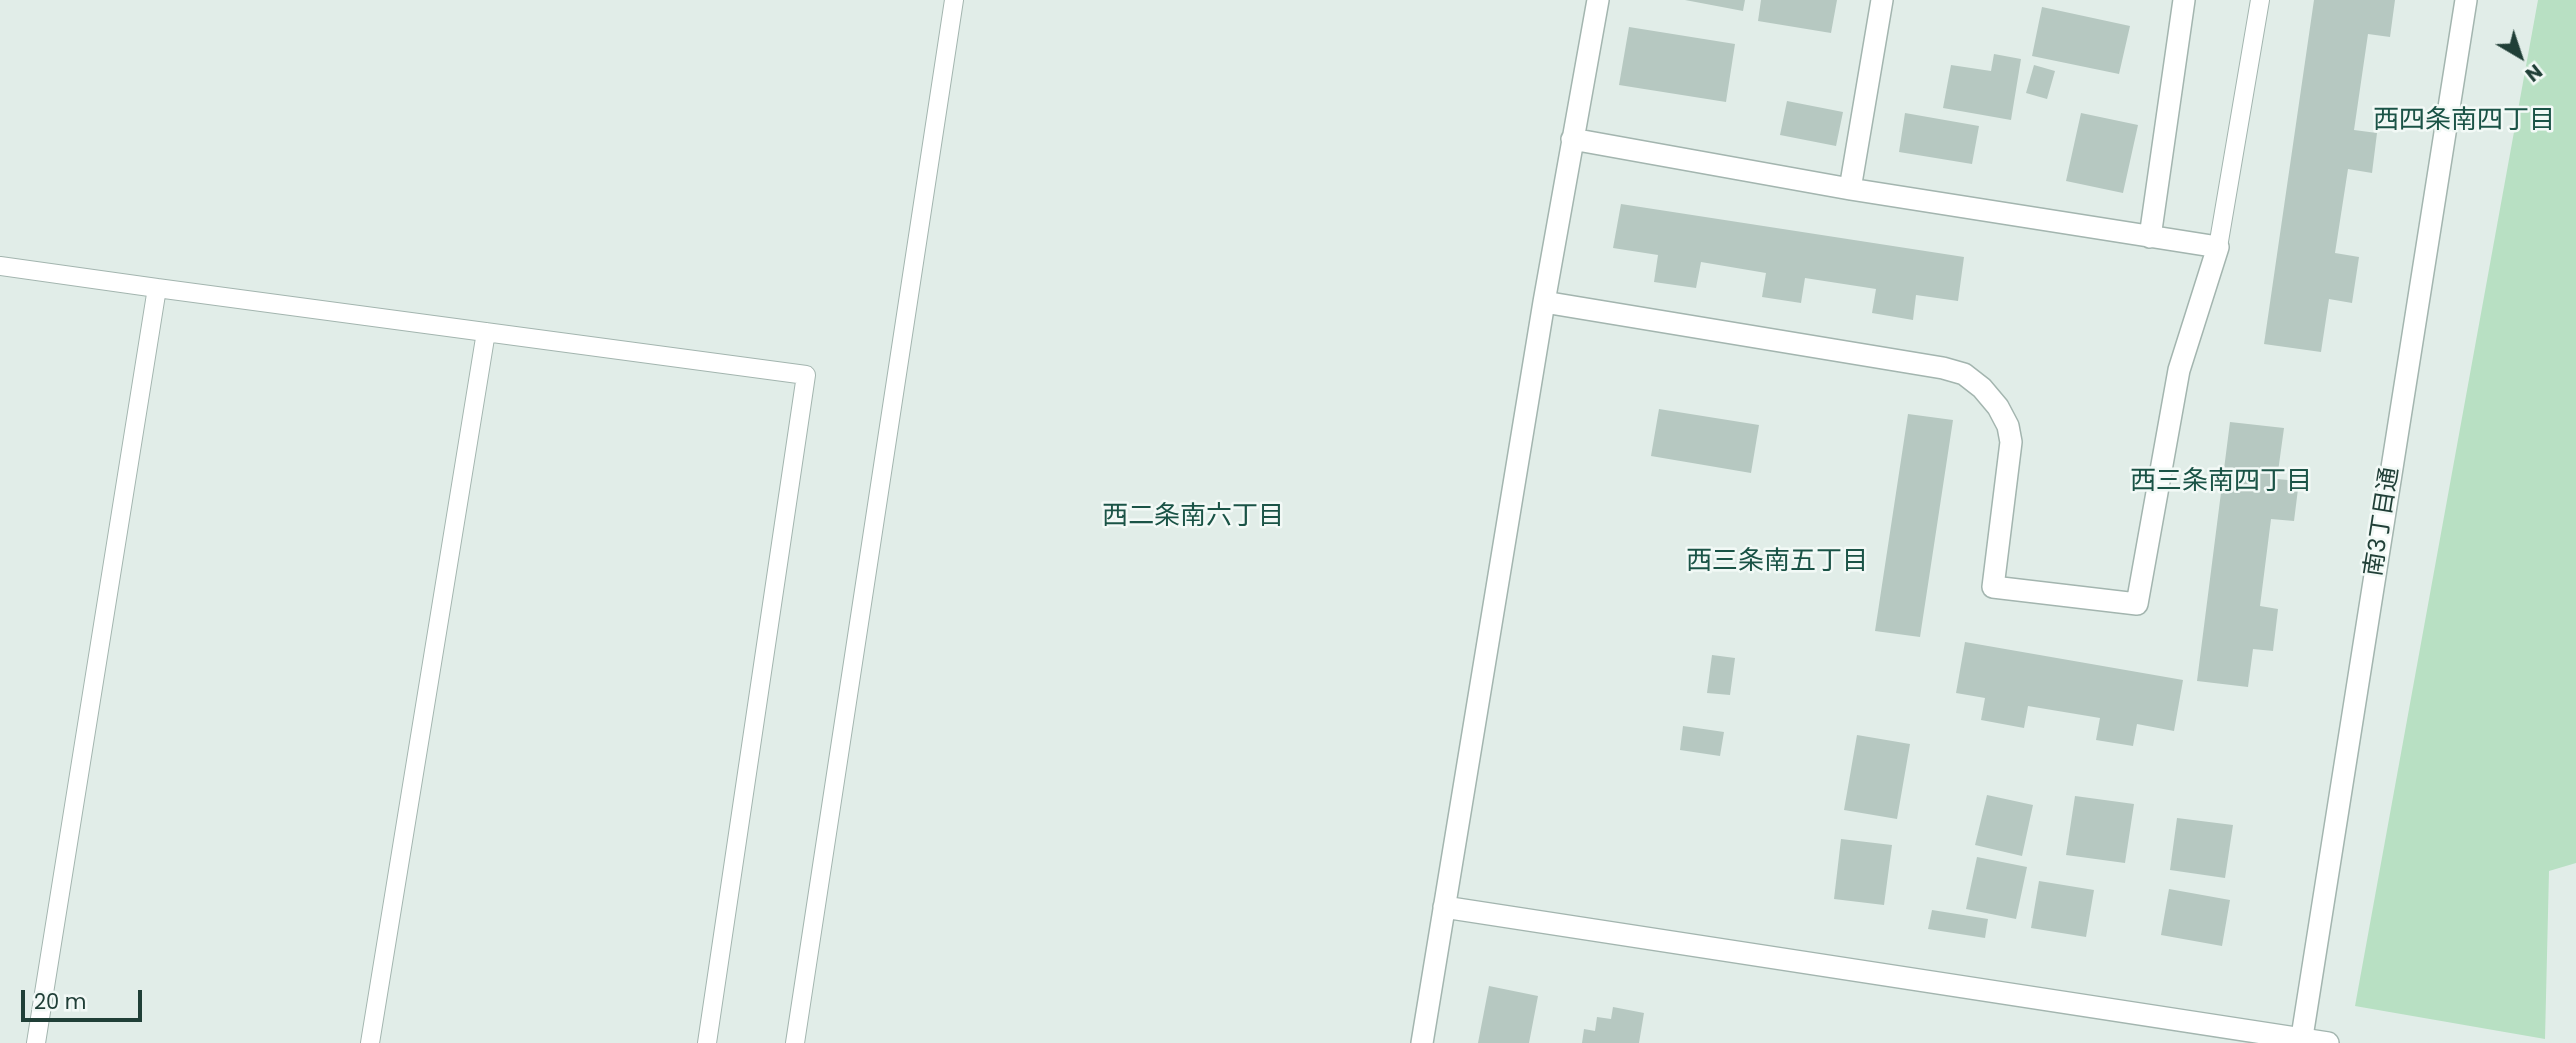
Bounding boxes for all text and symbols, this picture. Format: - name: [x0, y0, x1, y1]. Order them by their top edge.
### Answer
- north arrow: [2485, 21, 2555, 91]
- text: N: [2519, 58, 2548, 88]
- district label: 西四条南四丁目: [2373, 105, 2555, 137]
- street label: 南3丁目通: [2360, 465, 2406, 579]
- district label: 西三条南四丁目: [2130, 466, 2312, 498]
- district label: 西二条南六丁目: [1102, 501, 1284, 533]
- district label: 西三条南五丁目: [1686, 546, 1868, 578]
- scale bar: [24, 976, 145, 1020]
- text: 20 m: [34, 987, 87, 1016]

